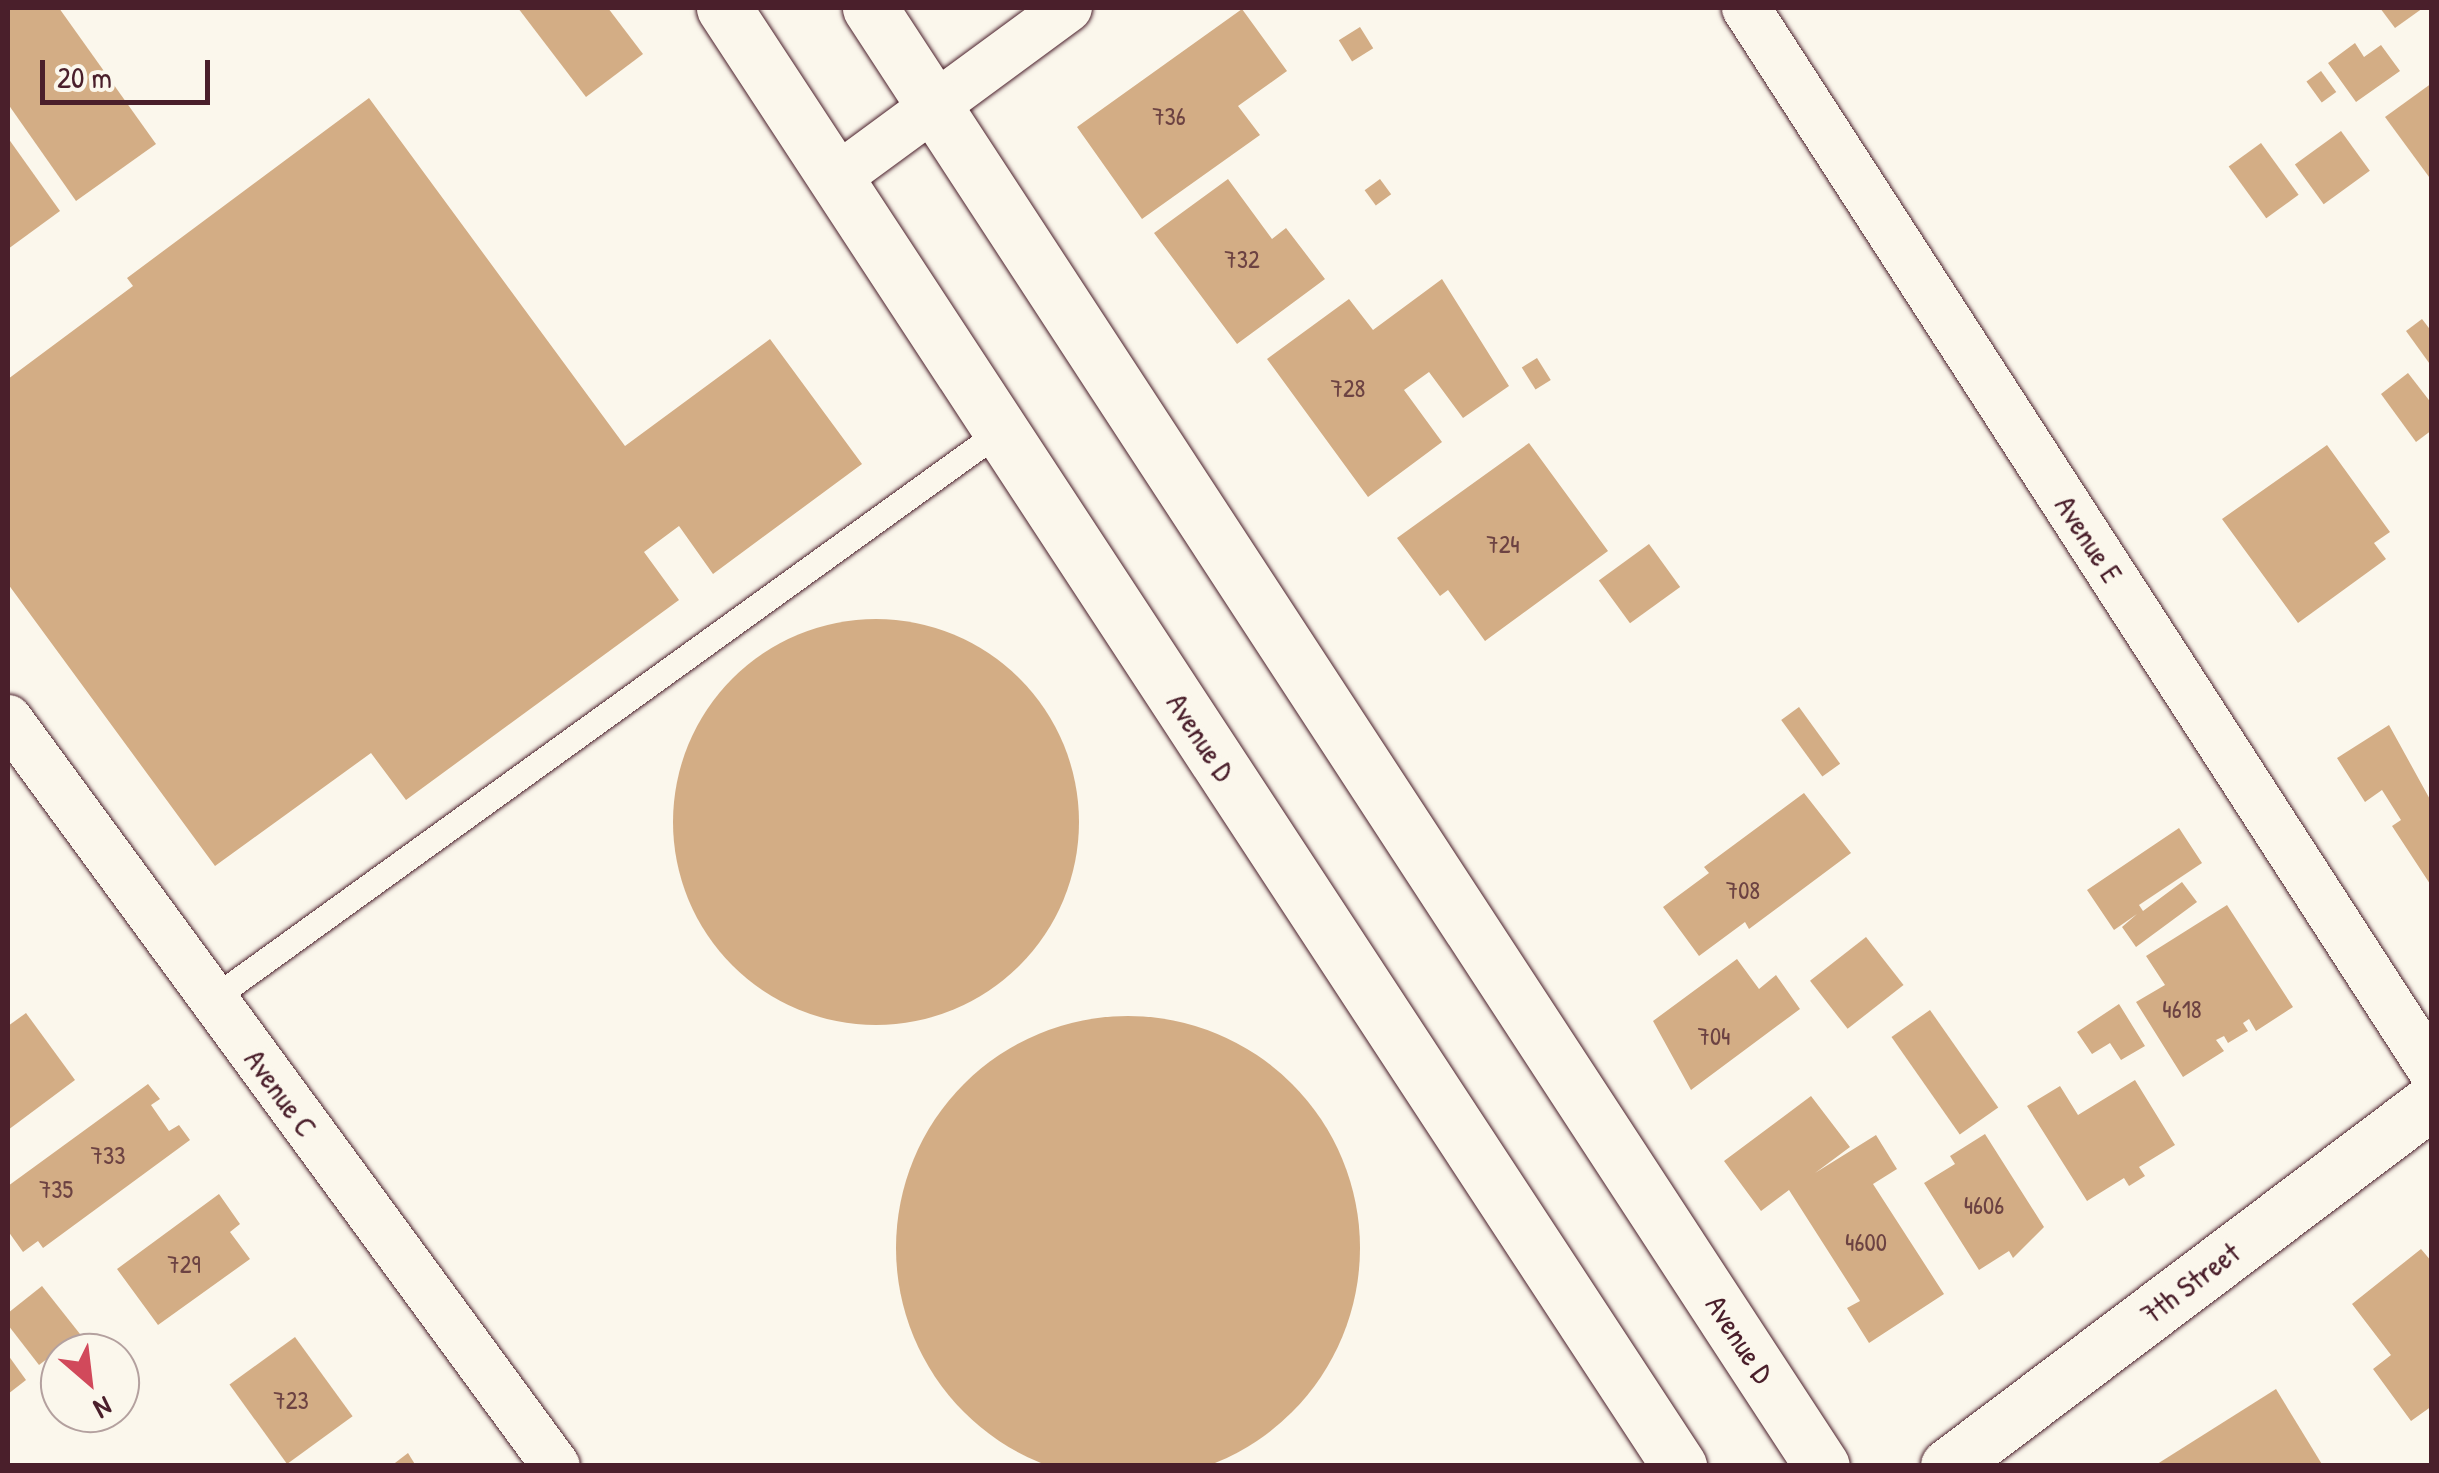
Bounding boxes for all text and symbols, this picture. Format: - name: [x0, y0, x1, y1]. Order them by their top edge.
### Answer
- scale bar: [45, 40, 215, 102]
- text: 20 m: [57, 57, 112, 97]
- house number: 736: [1152, 101, 1186, 131]
- house number: 732: [1224, 244, 1260, 274]
- house number: 728: [1331, 373, 1365, 403]
- street label: Avenue E: [2048, 489, 2130, 589]
- house number: 724: [1486, 529, 1520, 559]
- street label: Avenue D: [1159, 686, 1243, 788]
- house number: 708: [1726, 875, 1760, 905]
- house number: 4618: [2162, 994, 2202, 1024]
- house number: 704: [1698, 1021, 1730, 1051]
- street label: Avenue C: [237, 1042, 325, 1144]
- house number: 733: [91, 1140, 125, 1170]
- house number: 735: [39, 1174, 73, 1204]
- house number: 4606: [1964, 1190, 2004, 1220]
- house number: 4600: [1845, 1227, 1887, 1257]
- street label: 7th Street: [2133, 1234, 2247, 1332]
- house number: 729: [167, 1249, 201, 1279]
- street label: Avenue D: [1698, 1288, 1782, 1390]
- north arrow: [40, 1333, 140, 1433]
- house number: 723: [273, 1385, 309, 1415]
- text: N: [88, 1387, 119, 1428]

